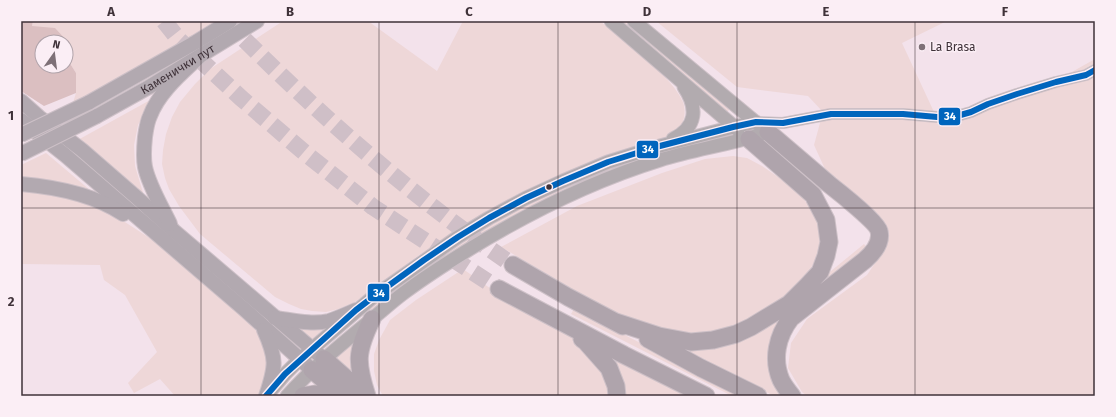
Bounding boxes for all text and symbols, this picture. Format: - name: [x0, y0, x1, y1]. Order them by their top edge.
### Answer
- text: A: [106, 4, 115, 19]
- text: B: [286, 4, 294, 19]
- text: C: [465, 4, 473, 19]
- text: D: [643, 4, 652, 19]
- text: E: [823, 4, 830, 19]
- text: F: [1002, 4, 1009, 19]
- north arrow: [34, 34, 74, 74]
- text: N: [51, 38, 61, 52]
- place label: La Brasa: [930, 40, 976, 54]
- street label: Каменички пут: [138, 41, 218, 97]
- marker: La Brasa: [917, 42, 927, 52]
- line badge: 34: [938, 107, 961, 126]
- text: 1: [8, 108, 14, 123]
- text: 34: [943, 110, 956, 123]
- line badge: 34: [636, 140, 659, 159]
- text: 34: [641, 143, 654, 156]
- unlabelled marker: [544, 182, 554, 192]
- line badge: 34: [367, 283, 390, 302]
- text: 34: [372, 287, 385, 300]
- text: 2: [8, 294, 15, 309]

